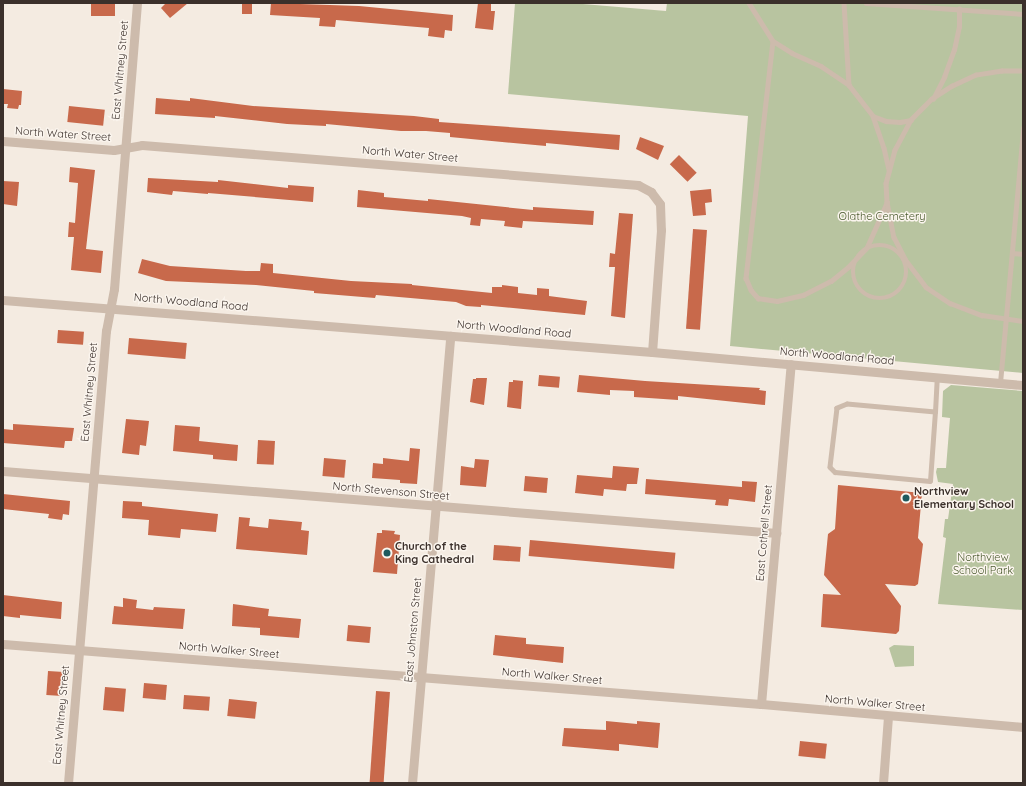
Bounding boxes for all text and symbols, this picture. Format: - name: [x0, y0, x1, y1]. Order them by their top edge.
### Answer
- street label: East Whitney Street: [109, 20, 131, 120]
- street label: North Water Street: [15, 124, 111, 144]
- street label: North Water Street: [361, 143, 459, 165]
- park label: Olathe Cemetery: [839, 209, 925, 223]
- street label: North Woodland Road: [133, 290, 249, 314]
- street label: North Woodland Road: [456, 317, 572, 341]
- street label: East Whitney Street: [78, 342, 100, 442]
- street label: North Woodland Road: [779, 344, 895, 368]
- street label: North Stevenson Street: [332, 479, 450, 503]
- street label: East Cothrell Street: [753, 484, 775, 582]
- place label: Northview Elementary School: [914, 485, 1014, 511]
- marker: Northview Elementary School: [901, 493, 911, 503]
- place label: Church of the King Cathedral: [395, 540, 474, 566]
- marker: Church of the King Cathedral: [382, 548, 392, 558]
- park label: Northview School Park: [953, 551, 1013, 577]
- street label: East Johnston Street: [402, 577, 424, 683]
- street label: North Walker Street: [178, 639, 280, 661]
- street label: East Whitney Street: [50, 665, 72, 765]
- street label: North Walker Street: [501, 665, 603, 687]
- street label: North Walker Street: [824, 692, 926, 714]

